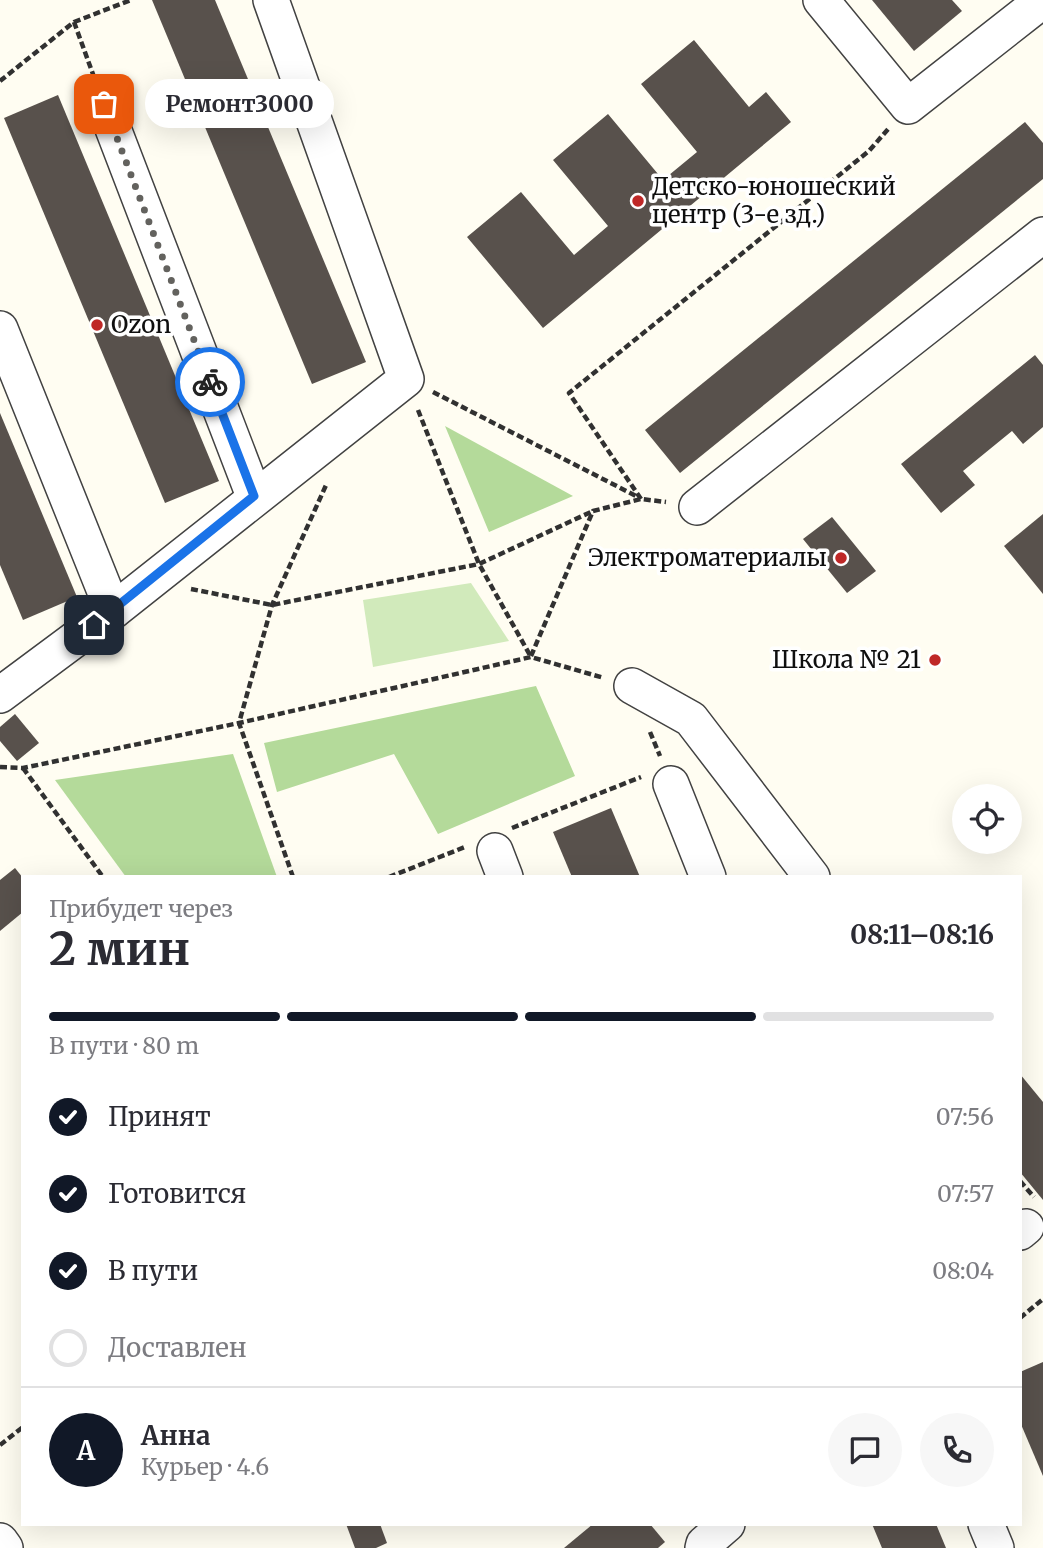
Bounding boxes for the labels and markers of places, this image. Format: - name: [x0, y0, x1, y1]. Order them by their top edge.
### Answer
- pin: [74, 74, 134, 134]
- callout: Ремонт3000: [146, 80, 335, 128]
- place label: Детско-юношеский центр (3-е зд.): [652, 171, 896, 230]
- marker: Детско-юношеский центр (3-е зд.): [630, 193, 646, 209]
- place label: Ozon: [111, 309, 171, 340]
- marker: Ozon: [89, 317, 105, 333]
- place label: Электроматериалы: [588, 542, 827, 573]
- marker: Электроматериалы: [833, 550, 849, 566]
- pin: [64, 595, 124, 655]
- place label: Школа № 21: [772, 644, 921, 675]
- marker: Школа № 21: [927, 652, 943, 668]

